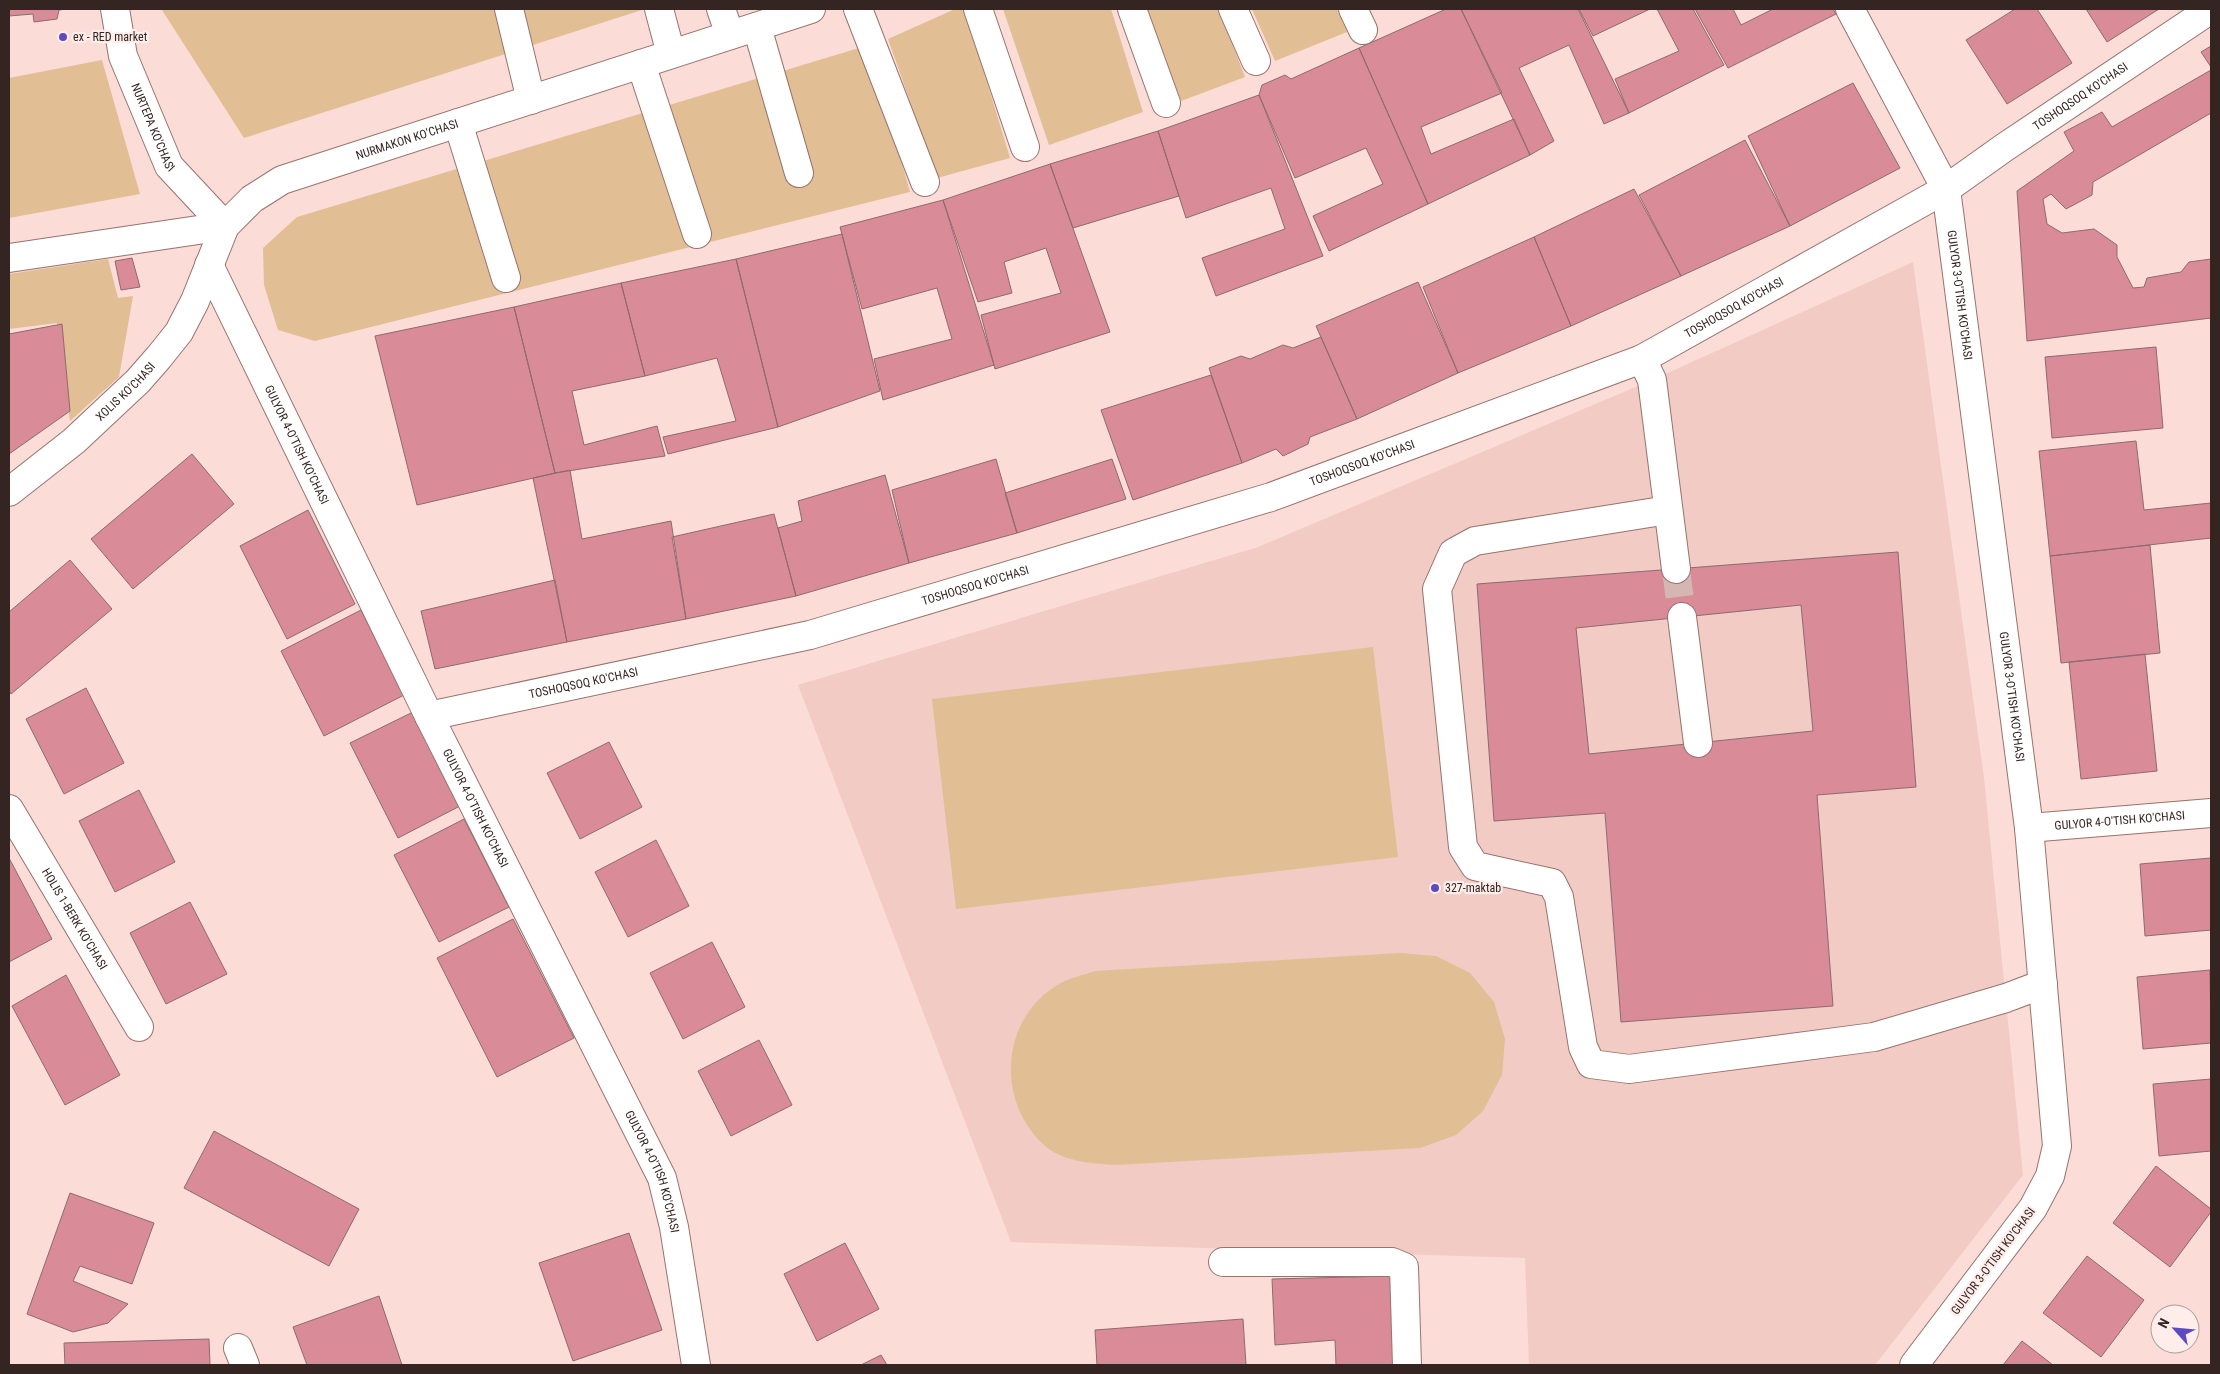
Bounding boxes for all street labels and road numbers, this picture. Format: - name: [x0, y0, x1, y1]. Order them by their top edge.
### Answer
- street label: TOSHOQSOQ KO'CHASI: [2030, 60, 2130, 133]
- street label: NURTEPA KO'CHASI: [128, 81, 178, 175]
- street label: NURMAKON KO'CHASI: [354, 117, 460, 163]
- street label: GULYOR 3-O'TISH KO'CHASI: [1944, 229, 1975, 361]
- street label: TOSHOQSOQ KO'CHASI: [1682, 274, 1786, 341]
- street label: XOLIS KO'CHASI: [93, 359, 158, 424]
- street label: GULYOR 4-O'TISH KO'CHASI: [262, 383, 332, 507]
- street label: TOSHOQSOQ KO'CHASI: [1308, 437, 1417, 489]
- street label: TOSHOQSOQ KO'CHASI: [920, 563, 1030, 608]
- street label: GULYOR 3-O'TISH KO'CHASI: [1997, 631, 2027, 763]
- street label: TOSHOQSOQ KO'CHASI: [528, 665, 639, 702]
- street label: GULYOR 4-O'TISH KO'CHASI: [440, 747, 511, 870]
- street label: GULYOR 4-O'TISH KO'CHASI: [2054, 808, 2185, 833]
- street label: HOLIS 1-BERK KO'CHASI: [39, 866, 110, 972]
- street label: GULYOR 4-O'TISH KO'CHASI: [622, 1108, 682, 1234]
- street label: GULYOR 3-O'TISH KO'CHASI: [1948, 1205, 2038, 1317]

